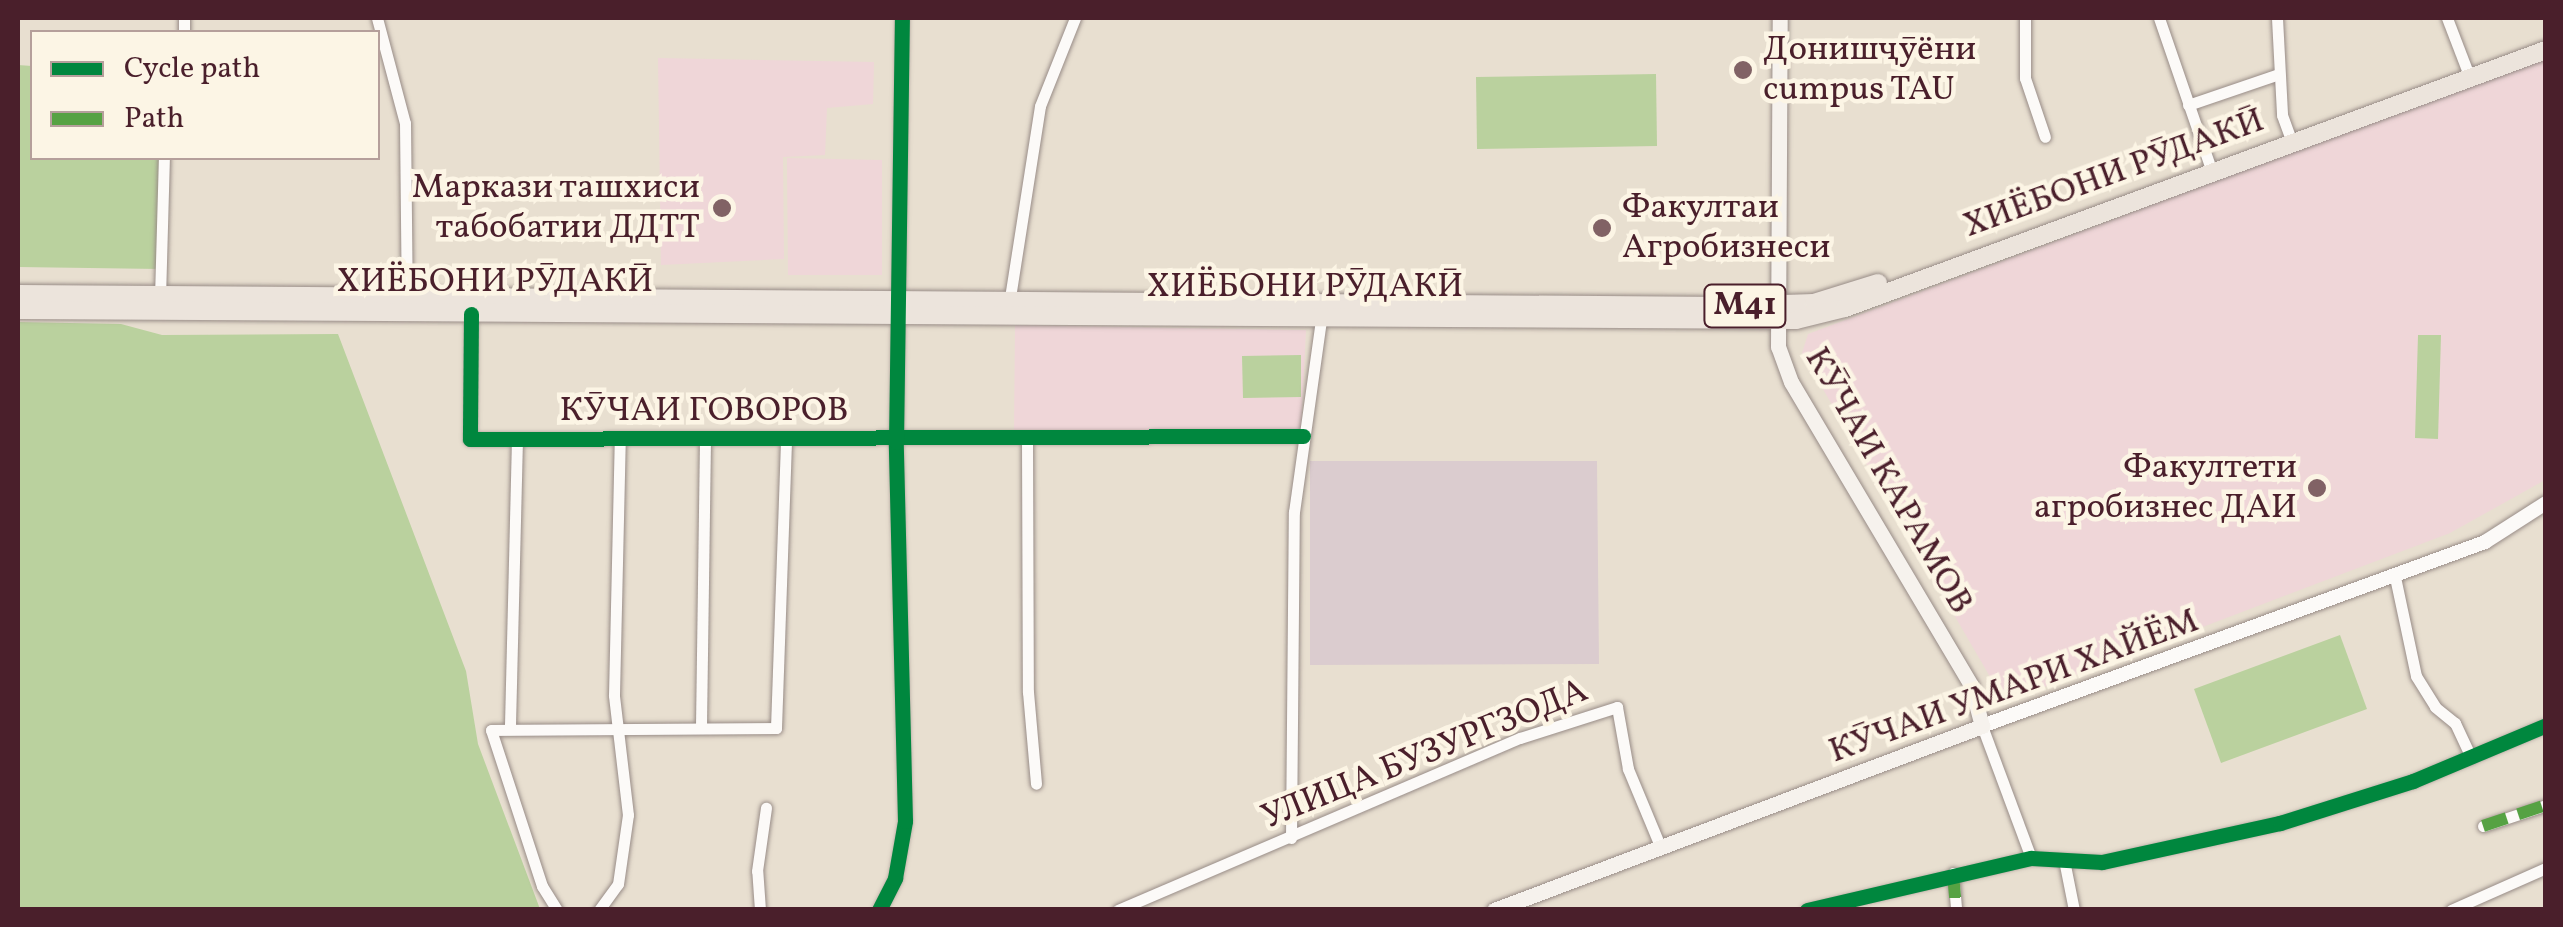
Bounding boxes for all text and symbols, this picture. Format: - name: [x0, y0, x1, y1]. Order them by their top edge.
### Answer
- place label: Донишҷӯёни cumpus TAU: [1763, 29, 1976, 111]
- legend: [30, 30, 380, 160]
- text: Cycle path: [124, 48, 260, 90]
- marker: Донишҷӯёни cumpus TAU: [1732, 59, 1754, 81]
- text: Path: [124, 98, 184, 140]
- street label: ХИЁБОНИ РӮДАКӢ: [1958, 100, 2270, 248]
- place label: Маркази ташхиси табобатии ДДТТ: [411, 167, 700, 249]
- place label: Факултаи Агробизнеси: [1622, 187, 1830, 269]
- marker: Маркази ташхиси табобатии ДДТТ: [709, 195, 735, 221]
- marker: Факултаи Агробизнеси: [1591, 217, 1613, 239]
- street label: ХИЁБОНИ РӮДАКӢ: [337, 261, 653, 303]
- street label: ХИЁБОНИ РӮДАКӢ: [1147, 266, 1463, 308]
- road number: M41: [1702, 279, 1788, 333]
- street label: КӮЧАИ КАРАМОВ: [1795, 340, 1981, 622]
- street label: КӮЧАИ ГОВОРОВ: [560, 390, 848, 432]
- place label: Факултети агробизнес ДАИ: [2034, 447, 2297, 529]
- marker: Факултети агробизнес ДАИ: [2306, 477, 2328, 499]
- street label: КӮЧАИ УМАРИ ХАЙЁМ: [1824, 601, 2204, 773]
- street label: УЛИЦА БУЗУРГЗОДА: [1256, 670, 1594, 840]

